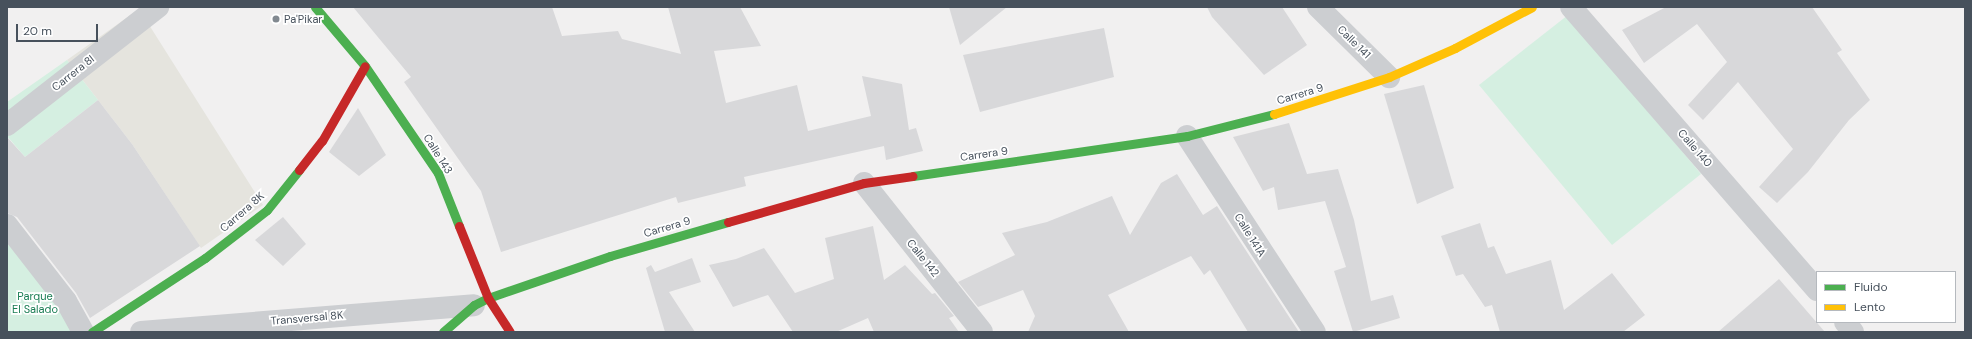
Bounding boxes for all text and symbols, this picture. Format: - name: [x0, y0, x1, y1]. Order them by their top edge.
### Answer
- place label: Pa'Pikar: [284, 12, 322, 26]
- marker: Pa'Pikar: [271, 14, 281, 24]
- scale bar: [18, 16, 100, 42]
- text: 20 m: [23, 23, 52, 39]
- street label: Calle 141: [1335, 23, 1373, 61]
- street label: Carrera 8I: [49, 52, 97, 94]
- street label: Carrera 9: [1275, 81, 1325, 107]
- street label: Calle 140: [1675, 126, 1715, 170]
- street label: Calle 143: [421, 132, 455, 176]
- street label: Carrera 9: [959, 144, 1009, 164]
- street label: Carrera 8K: [217, 189, 267, 235]
- street label: Calle 141A: [1231, 211, 1269, 259]
- street label: Carrera 9: [642, 214, 692, 240]
- street label: Calle 142: [904, 237, 942, 279]
- legend: [1816, 271, 1956, 323]
- text: Fluido: [1854, 279, 1888, 295]
- park label: Parque El Salado: [12, 290, 58, 316]
- text: Lento: [1854, 299, 1885, 315]
- street label: Transversal 8K: [270, 308, 344, 328]

